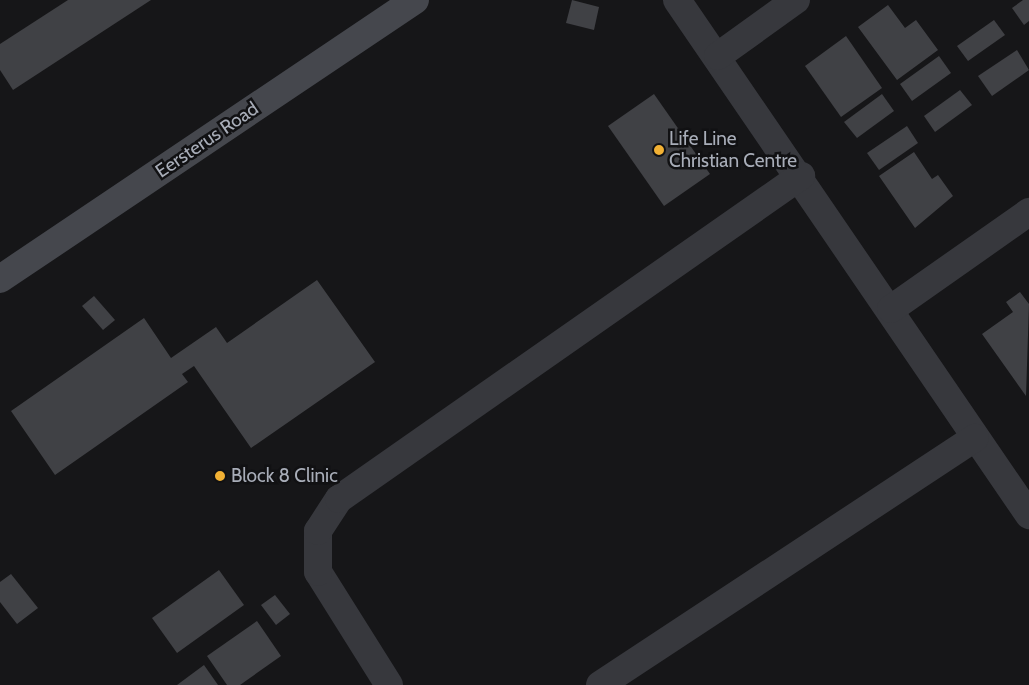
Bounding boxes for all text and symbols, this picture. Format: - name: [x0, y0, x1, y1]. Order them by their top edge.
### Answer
- street label: Eersterus Road: [151, 97, 263, 183]
- place label: Life Line Christian Centre: [669, 128, 797, 172]
- marker: Life Line Christian Centre: [653, 144, 665, 156]
- place label: Block 8 Clinic: [231, 465, 338, 487]
- marker: Block 8 Clinic: [213, 469, 227, 483]

